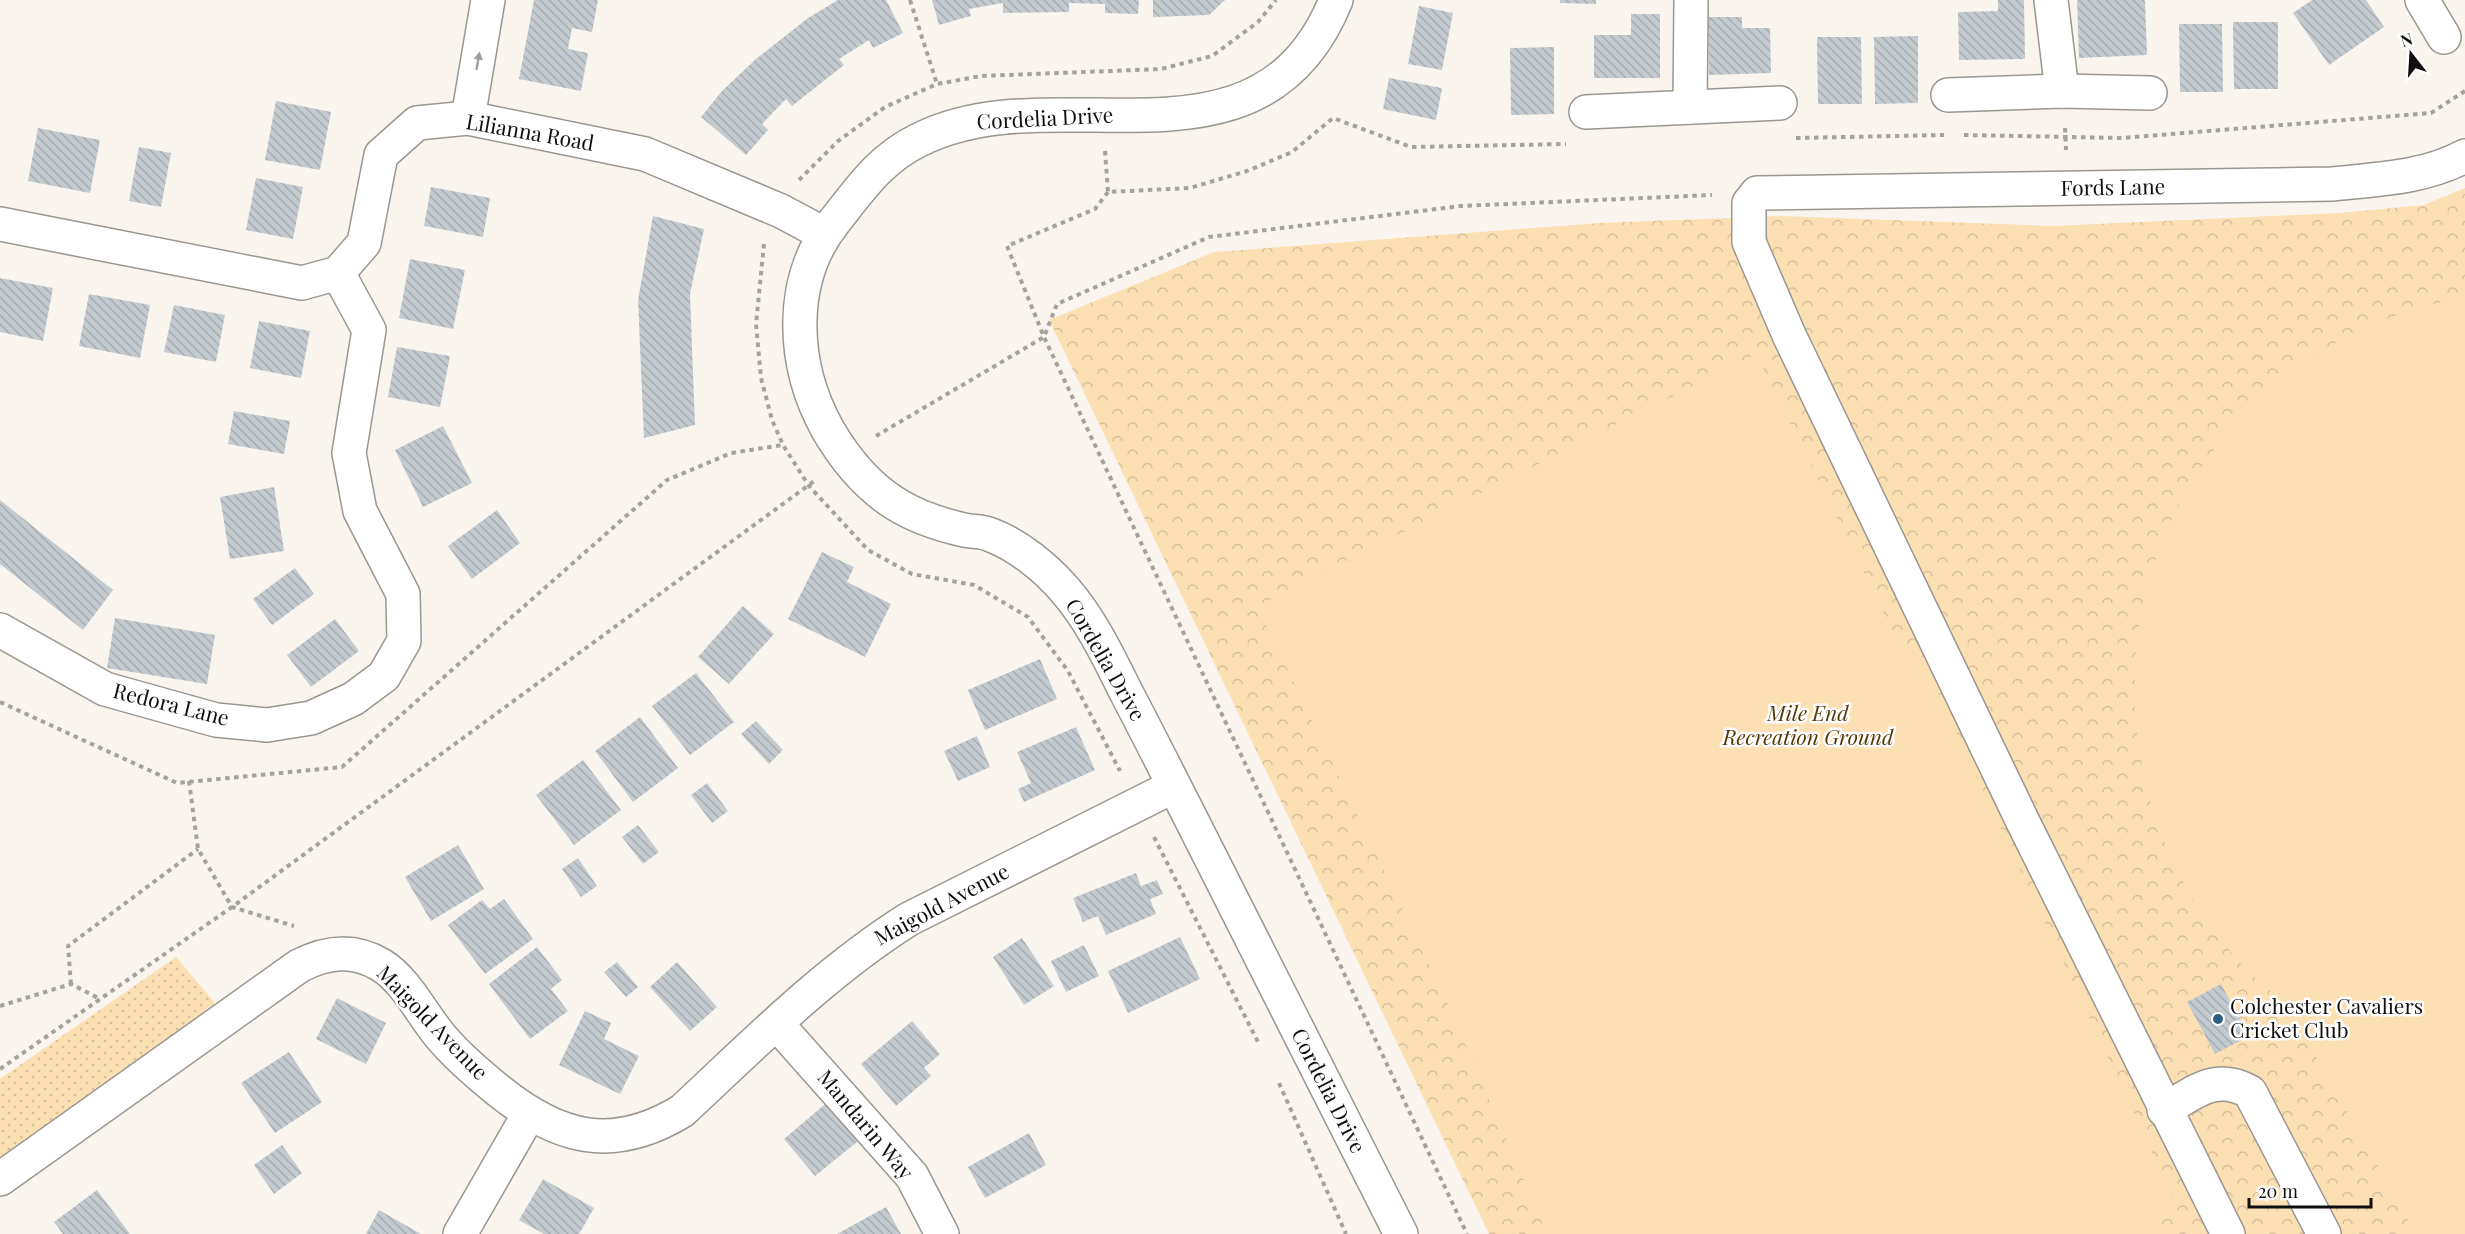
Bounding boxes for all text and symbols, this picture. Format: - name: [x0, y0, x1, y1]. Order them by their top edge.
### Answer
- north arrow: [2381, 24, 2441, 84]
- text: N: [2398, 27, 2415, 51]
- one-way arrow: [474, 51, 483, 70]
- street label: Cordelia Drive: [976, 99, 1114, 135]
- street label: Lilianna Road: [464, 106, 596, 156]
- street label: Fords Lane: [2060, 171, 2166, 201]
- street label: Cordelia Drive: [1060, 593, 1153, 725]
- street label: Redora Lane: [111, 675, 232, 731]
- park label: Mile End Recreation Ground: [1722, 698, 1894, 750]
- street label: Maigold Avenue: [869, 856, 1013, 951]
- street label: Maigold Avenue: [372, 958, 495, 1085]
- place label: Colchester Cavaliers Cricket Club: [2230, 991, 2423, 1043]
- marker: Colchester Cavaliers Cricket Club: [2211, 1012, 2225, 1026]
- street label: Cordelia Drive: [1286, 1023, 1373, 1157]
- street label: Mandarin Way: [812, 1063, 921, 1185]
- scale bar: [2249, 1171, 2370, 1209]
- text: 20 m: [2258, 1179, 2298, 1203]

